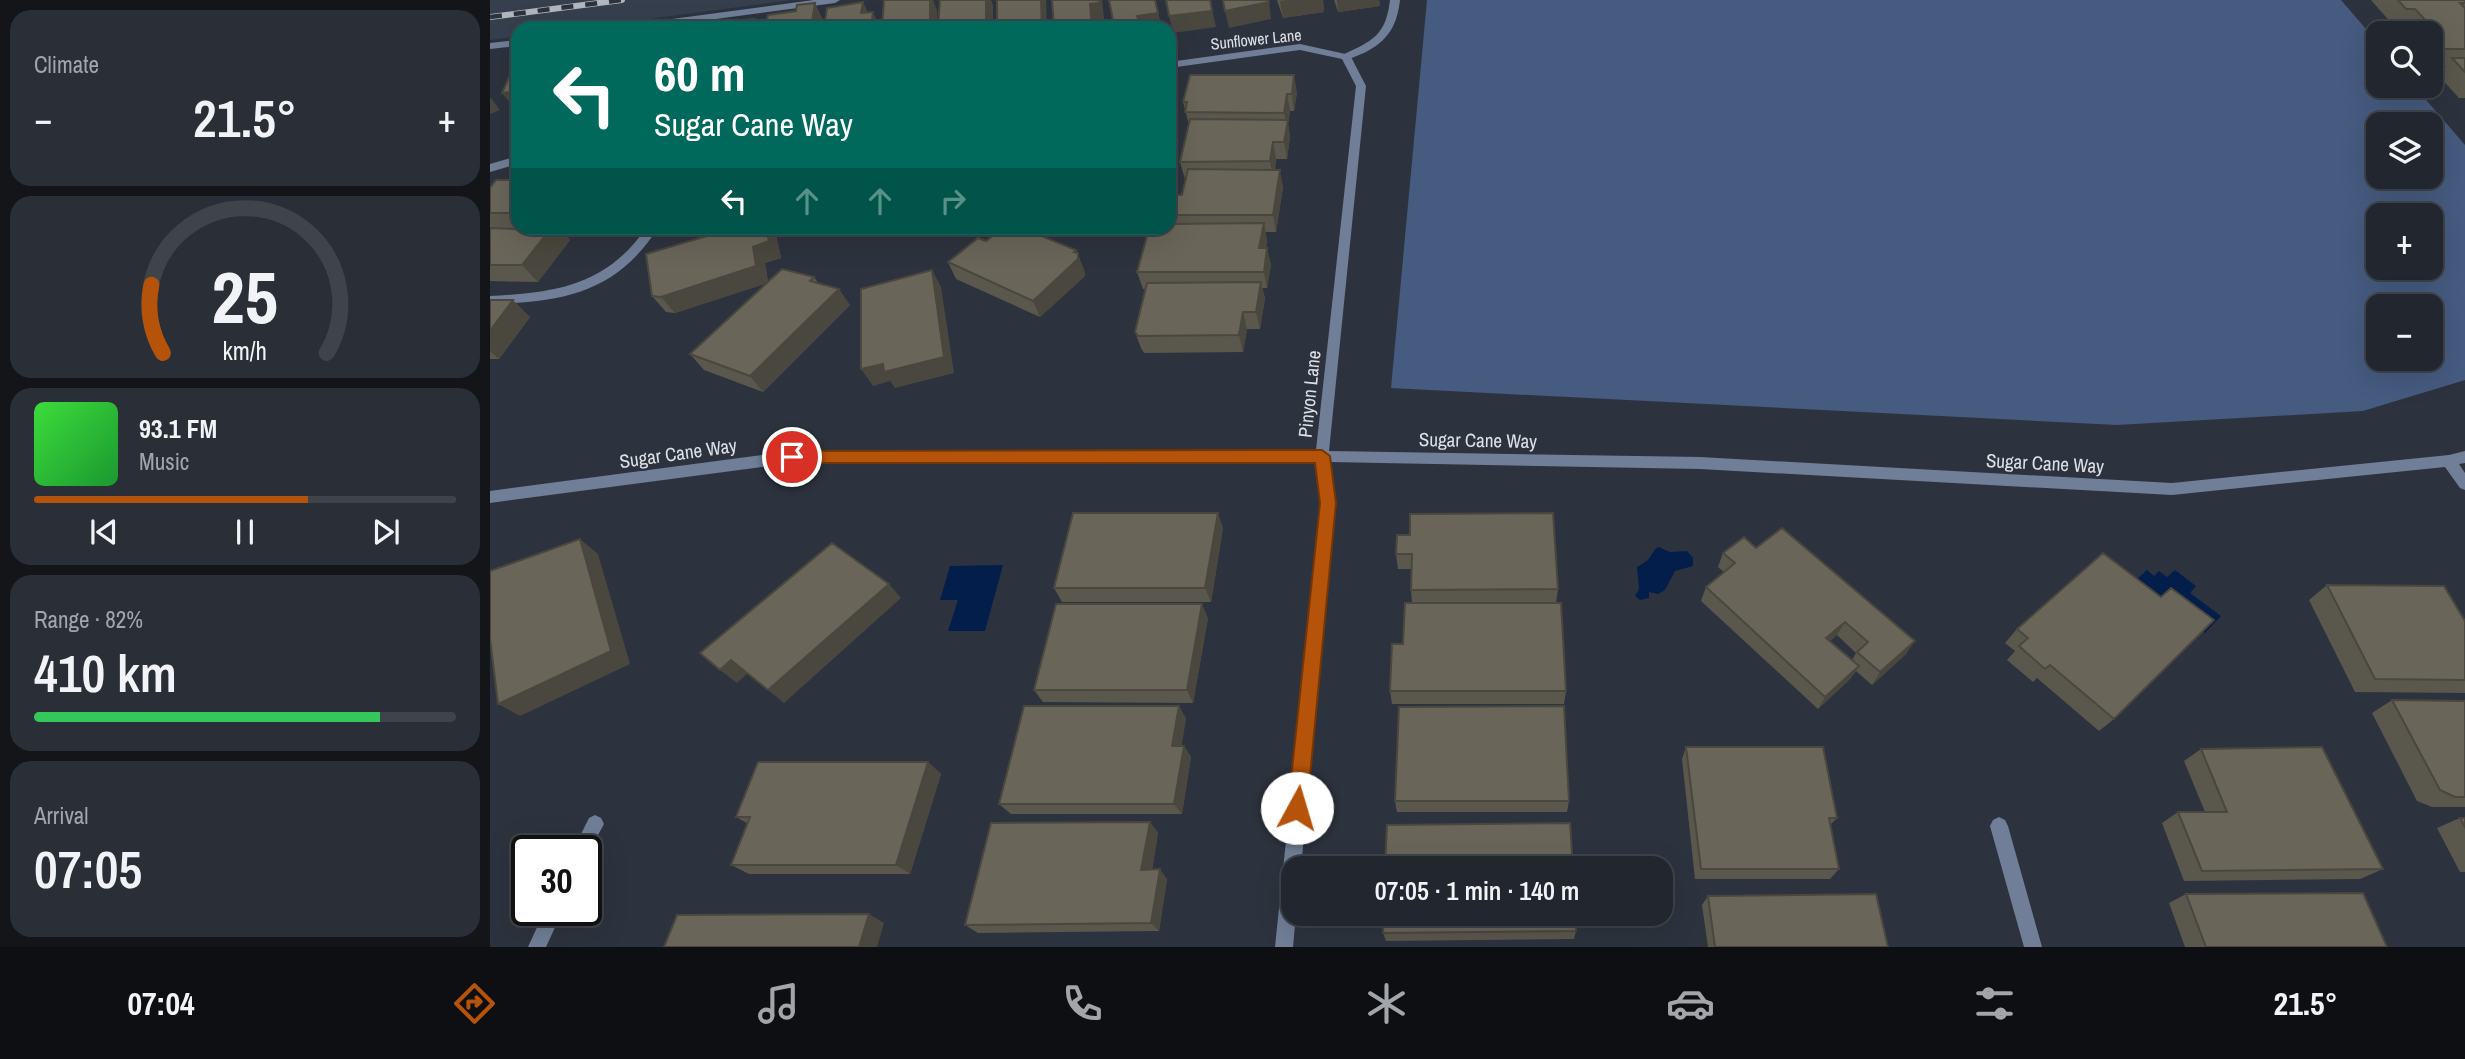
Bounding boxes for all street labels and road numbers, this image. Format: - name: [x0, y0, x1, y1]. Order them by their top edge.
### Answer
- street label: Sunflower Lane: [1210, 23, 1302, 55]
- street label: Pinyon Lane: [1291, 349, 1327, 439]
- street label: Sugar Cane Way: [1419, 426, 1537, 454]
- street label: Sugar Cane Way: [618, 432, 738, 474]
- street label: Sugar Cane Way: [1985, 447, 2105, 479]

